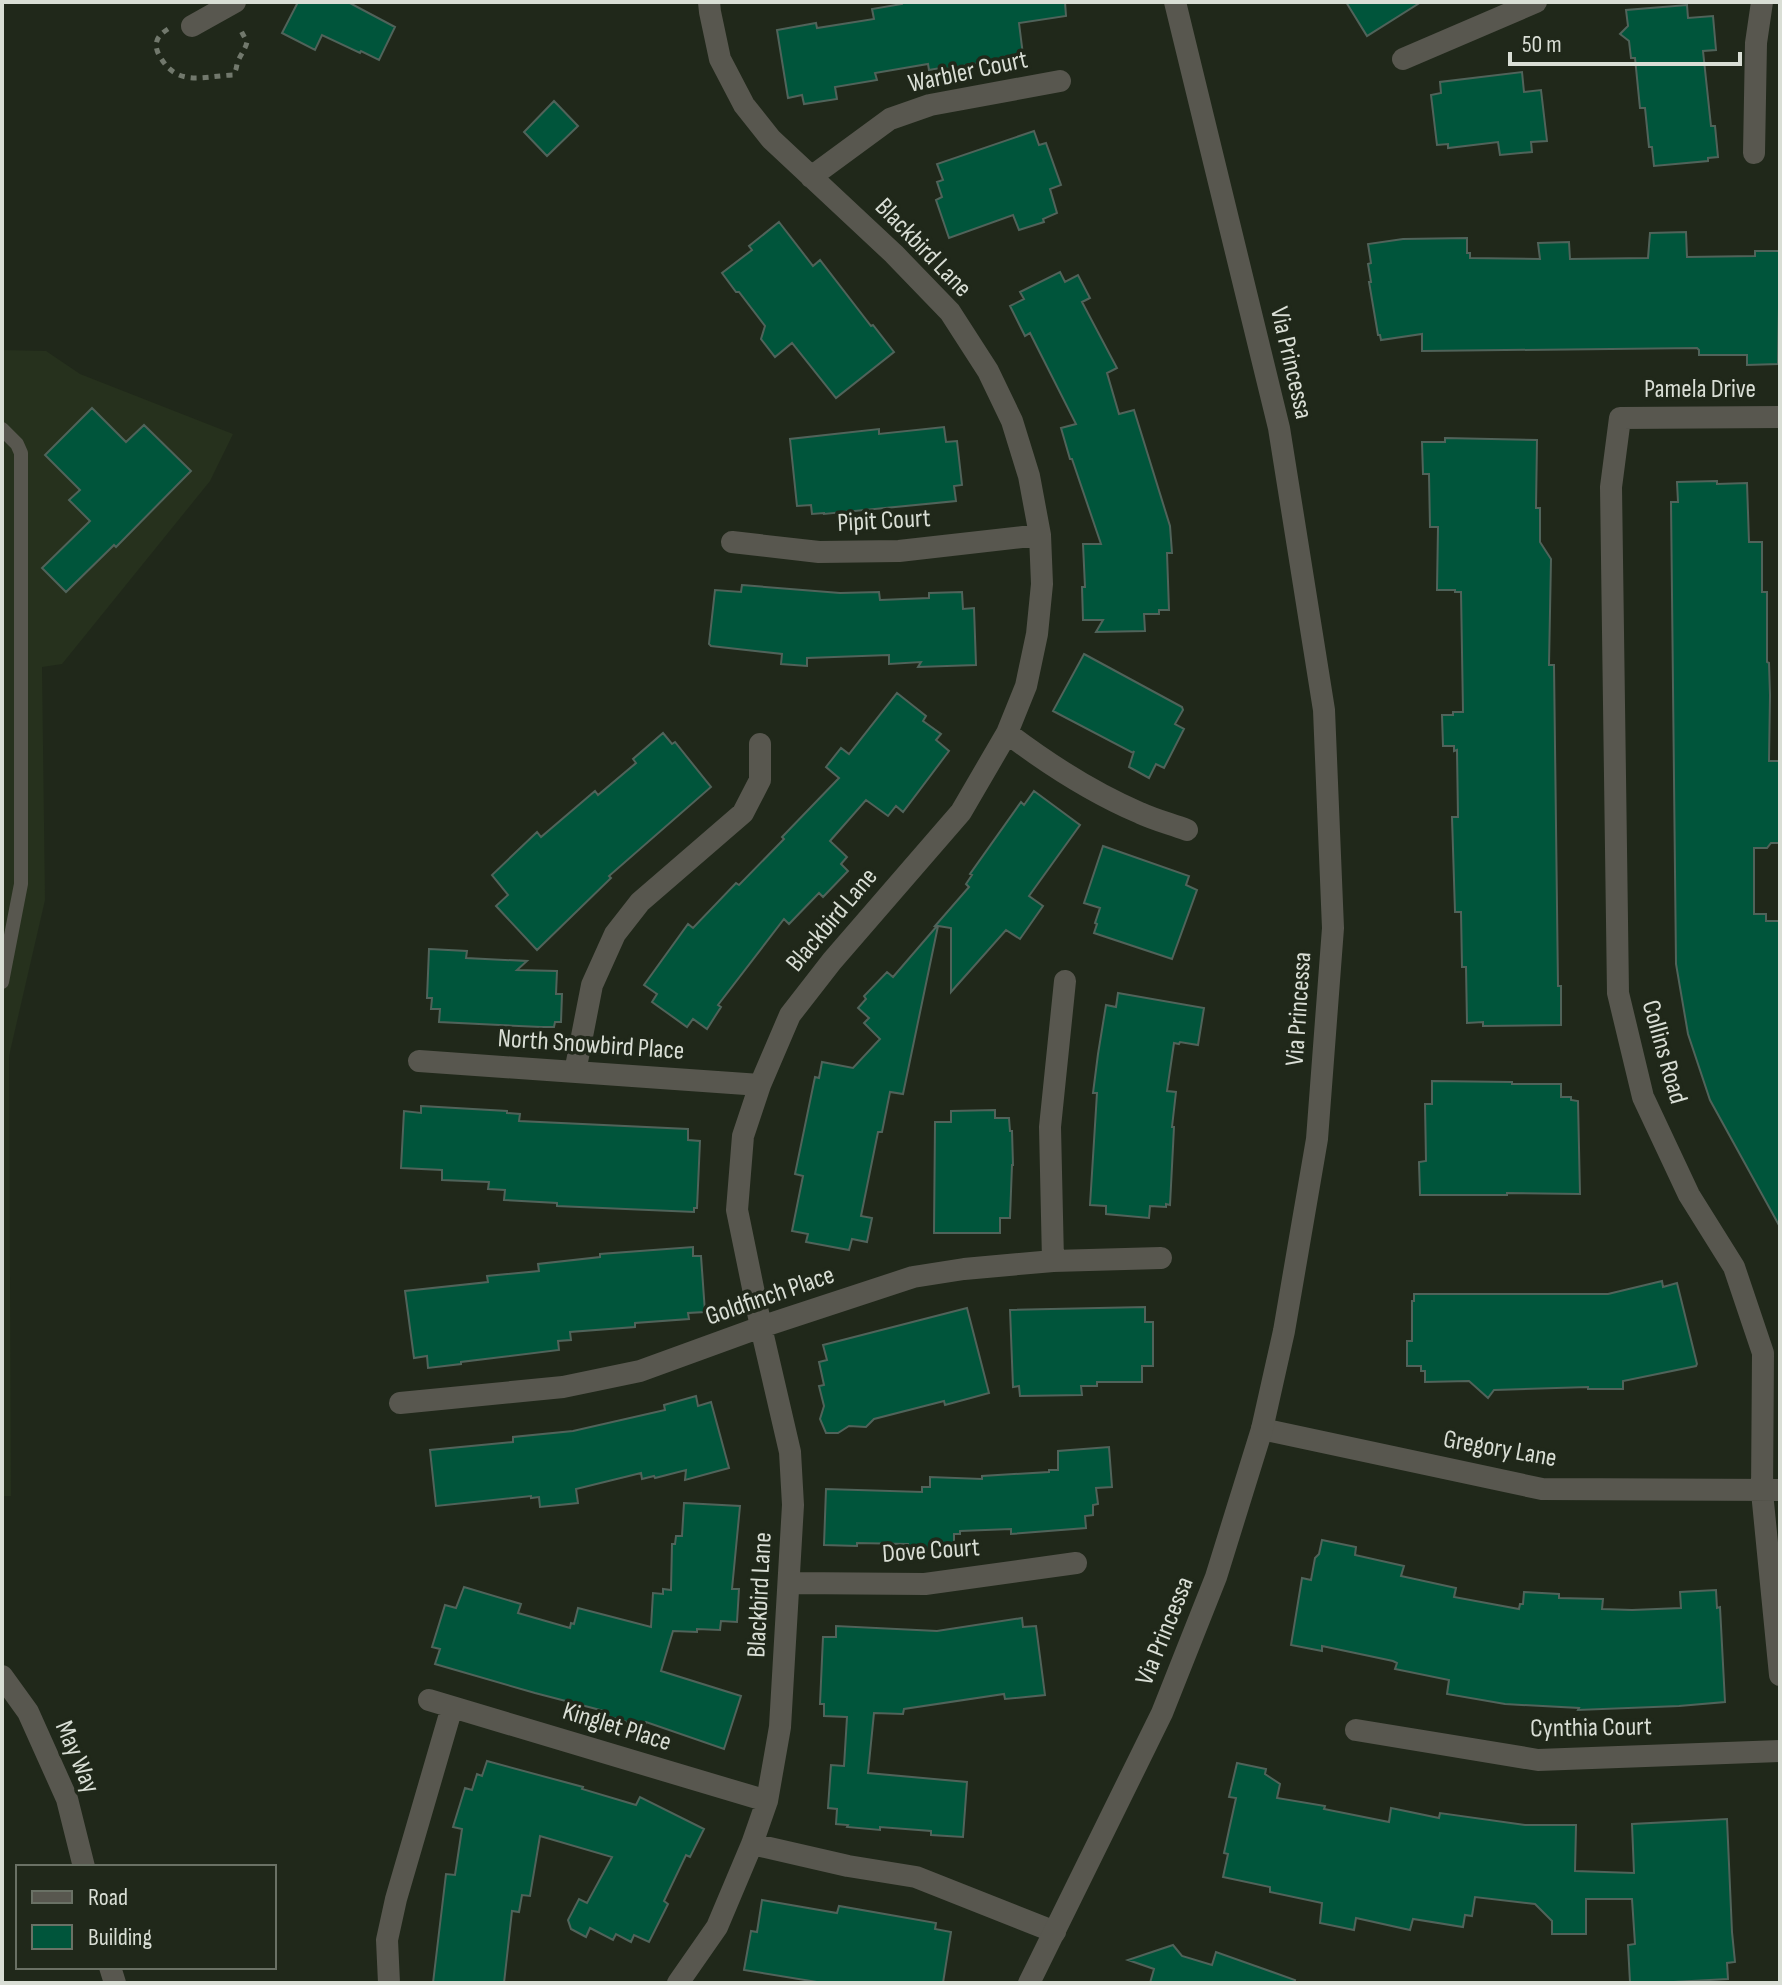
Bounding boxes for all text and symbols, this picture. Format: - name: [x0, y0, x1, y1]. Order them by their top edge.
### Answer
- scale bar: [1510, 16, 1740, 66]
- text: 50 m: [1522, 30, 1562, 59]
- street label: Warbler Court: [906, 44, 1031, 100]
- street label: Blackbird Lane: [868, 192, 978, 304]
- street label: Via Princessa: [1263, 304, 1319, 422]
- street label: Pamela Drive: [1644, 374, 1756, 405]
- street label: Pipit Court: [837, 503, 931, 539]
- street label: Blackbird Lane: [780, 862, 884, 978]
- street label: Via Princessa: [1280, 951, 1318, 1067]
- street label: Collins Road: [1634, 997, 1694, 1107]
- street label: North Snowbird Place: [497, 1023, 685, 1067]
- street label: Goldfinch Place: [702, 1259, 838, 1333]
- street label: Gregory Lane: [1441, 1424, 1559, 1474]
- street label: Blackbird Lane: [741, 1531, 779, 1659]
- street label: Dove Court: [881, 1532, 981, 1570]
- street label: Via Princessa: [1129, 1572, 1201, 1690]
- street label: Kinglet Place: [559, 1696, 675, 1758]
- street label: Cynthia Court: [1530, 1711, 1652, 1745]
- street label: May Way: [48, 1716, 106, 1798]
- legend: [16, 1865, 276, 1969]
- text: Road: [88, 1883, 128, 1912]
- text: Building: [88, 1923, 152, 1952]

